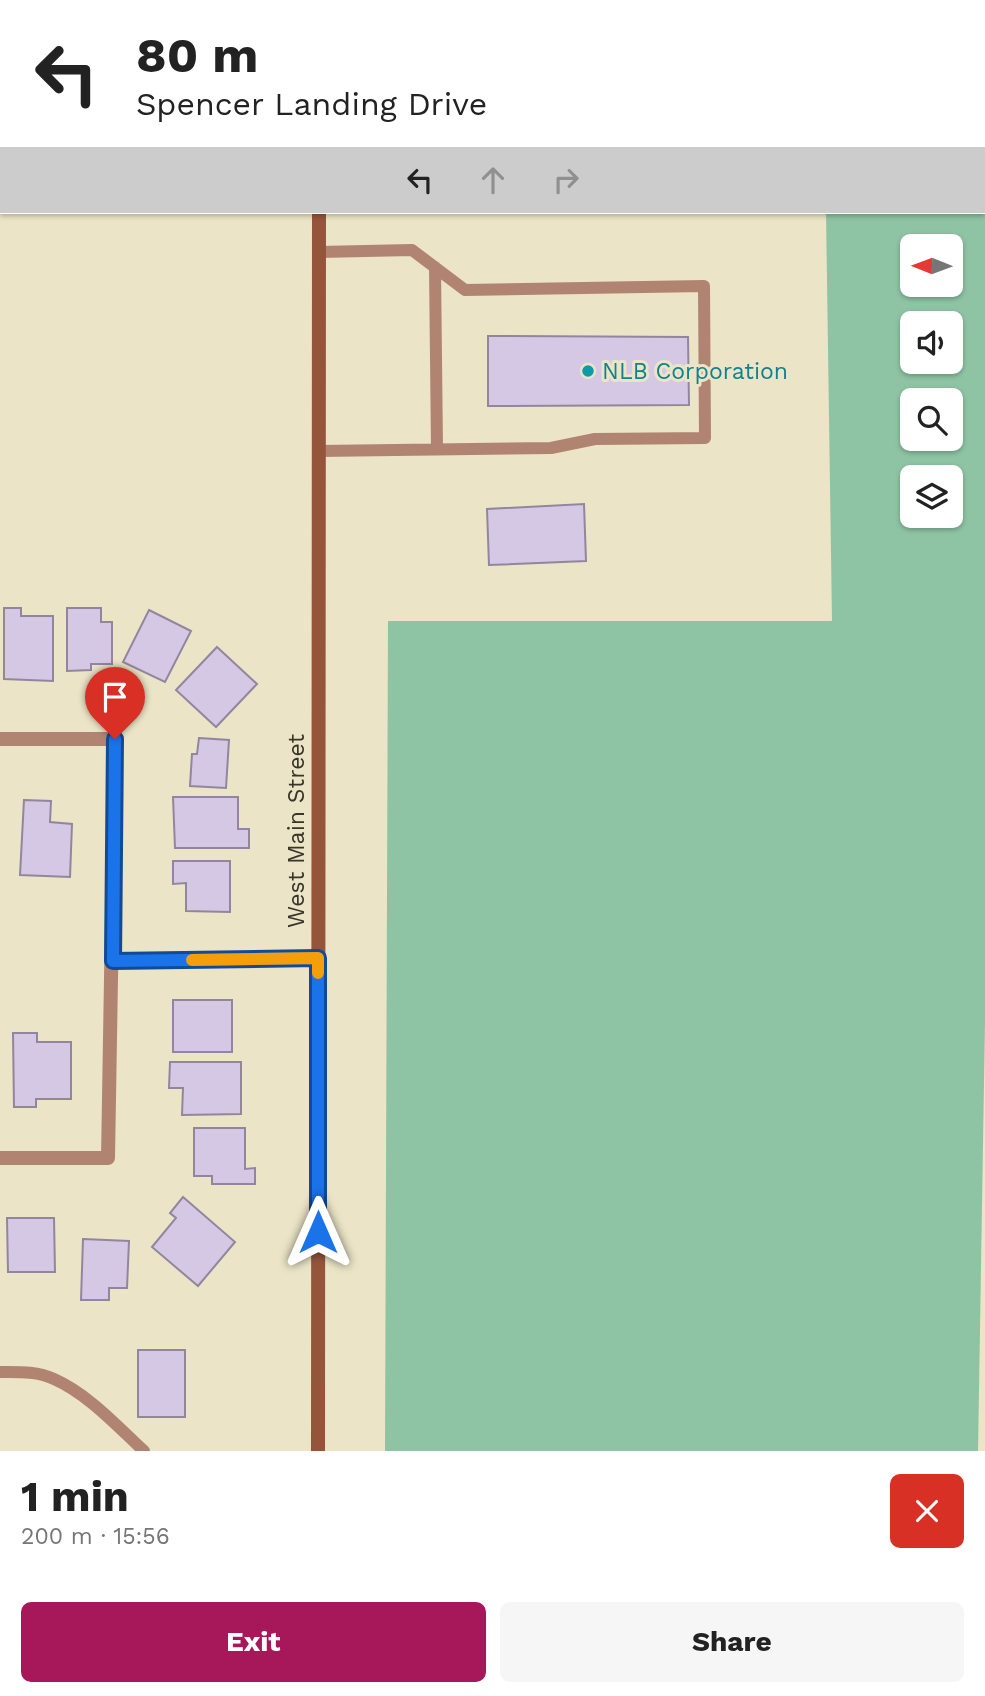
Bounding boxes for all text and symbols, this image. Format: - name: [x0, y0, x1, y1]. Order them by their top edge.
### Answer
- text: 80 m: [136, 26, 258, 84]
- icon: left: [21, 28, 112, 119]
- text: Spencer Landing Drive: [136, 85, 487, 123]
- icon: left: [401, 161, 439, 199]
- icon: ahead: [474, 161, 512, 199]
- icon: right: [547, 161, 585, 199]
- north arrow: [900, 234, 962, 298]
- map controls: [900, 234, 963, 528]
- button: sound: [900, 311, 963, 374]
- place label: NLB Corporation: [602, 358, 788, 385]
- marker: NLB Corporation: [580, 363, 596, 379]
- button: search: [900, 388, 963, 451]
- button: layers: [900, 465, 963, 528]
- pin: [85, 667, 145, 739]
- icon: arrive: [96, 678, 134, 716]
- street label: West Main Street: [283, 734, 310, 928]
- position arrow: [281, 1195, 355, 1269]
- text: 1 min: [21, 1472, 129, 1521]
- button: close: [890, 1474, 964, 1548]
- text: 200 m · 15:56: [21, 1523, 170, 1550]
- button: Exit: [21, 1602, 486, 1682]
- button: Share: [500, 1602, 964, 1682]

